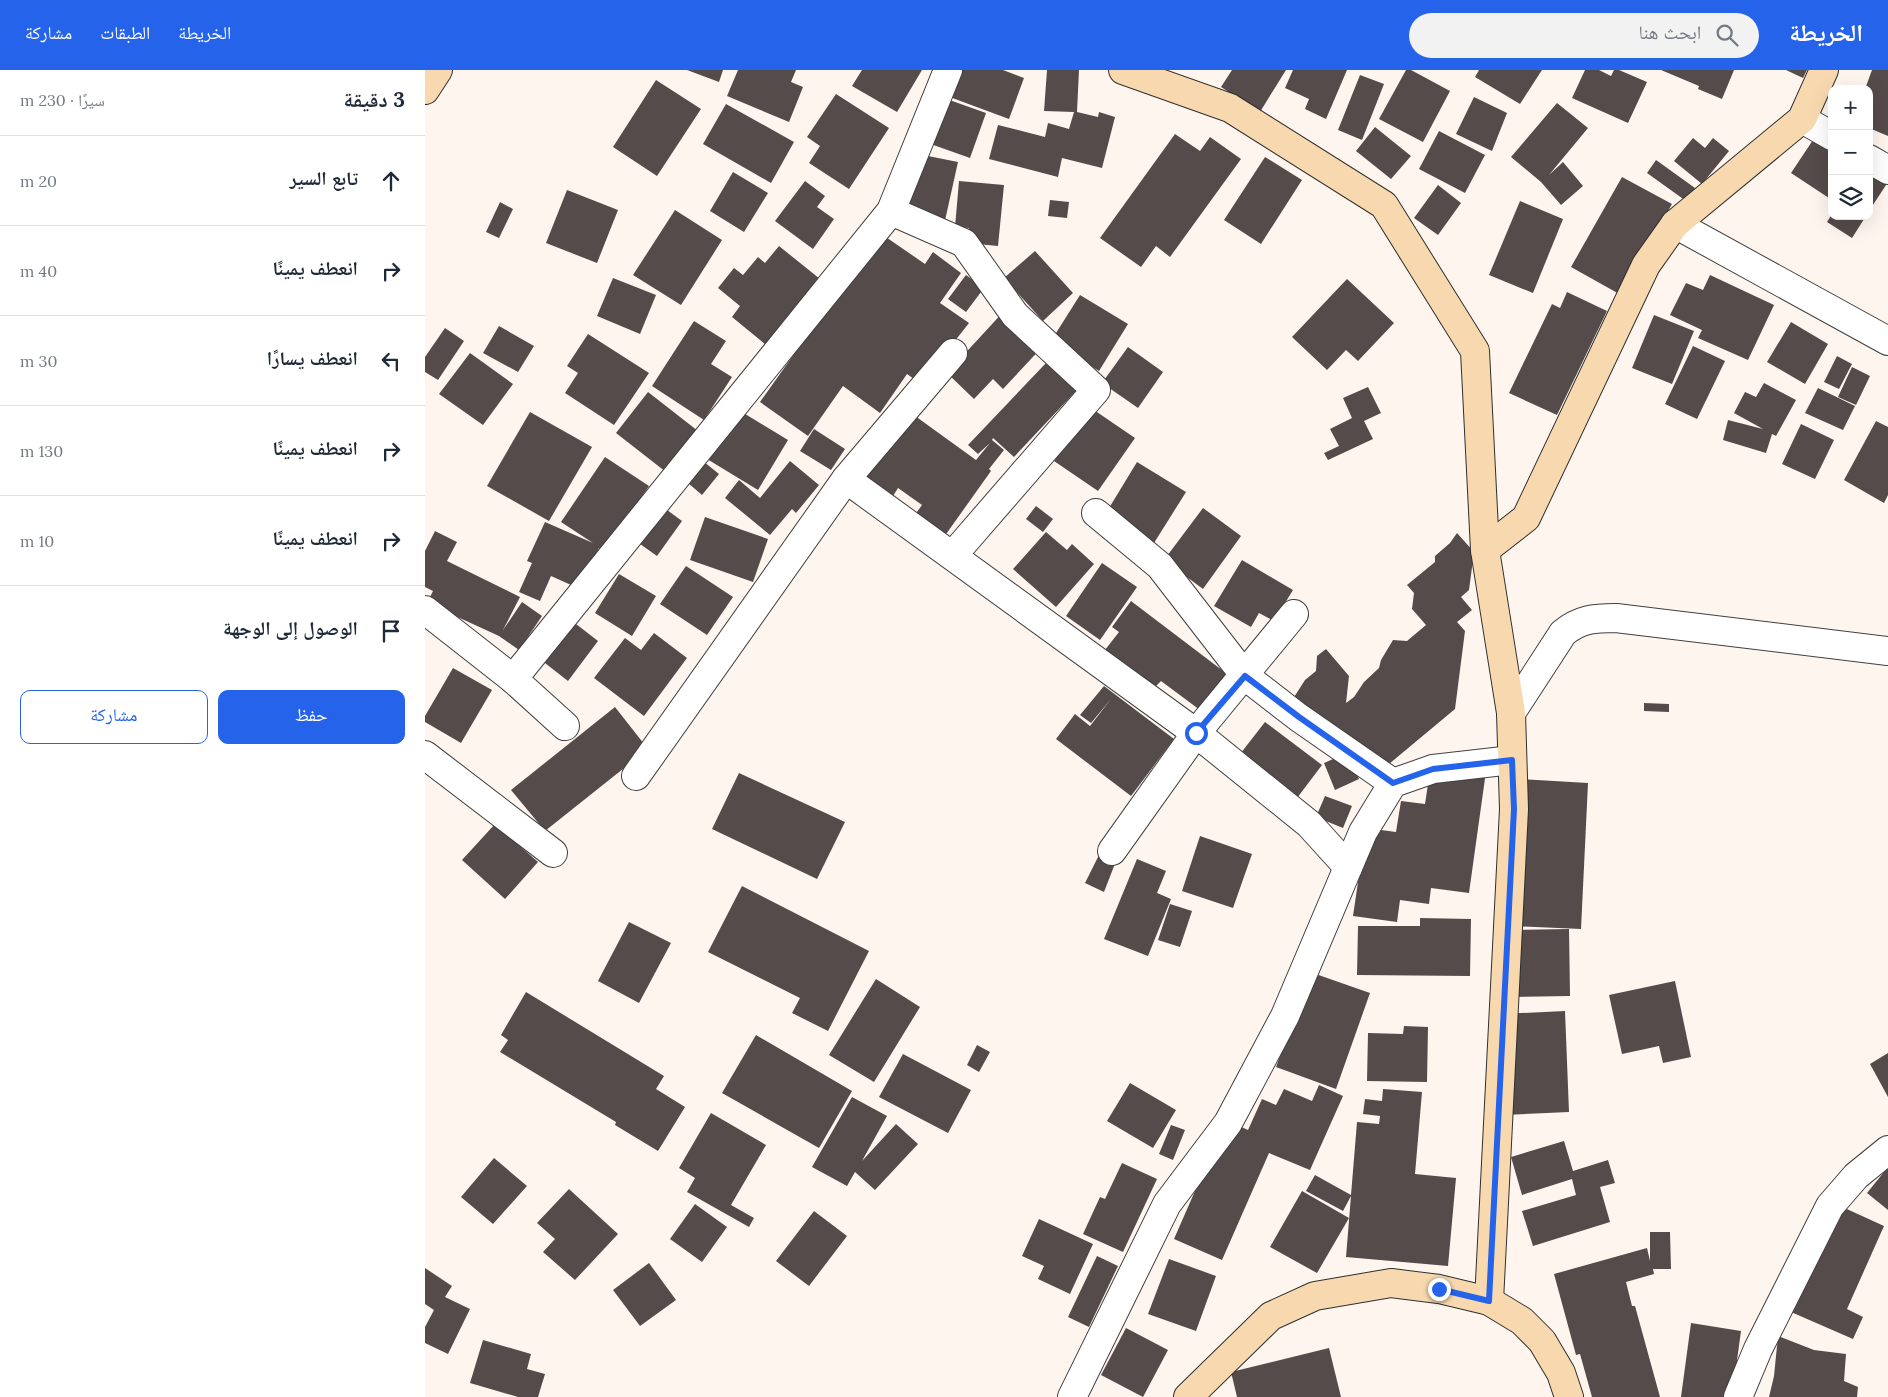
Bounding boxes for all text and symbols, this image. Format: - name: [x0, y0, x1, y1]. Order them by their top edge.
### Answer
- search box: [1409, 13, 1759, 58]
- text: الخريطة: [1789, 17, 1863, 48]
- text: ابحث هنا: [1638, 20, 1701, 44]
- text: مشاركة: [25, 21, 72, 44]
- text: الطبقات: [100, 21, 150, 44]
- text: الخريطة: [178, 21, 231, 44]
- icon: search: [1713, 21, 1741, 49]
- map controls: [1828, 85, 1873, 220]
- button: +: [1828, 85, 1873, 130]
- text: 3 دقيقة: [344, 86, 405, 113]
- text: سيرًا · 230 m: [20, 90, 105, 110]
- button: −: [1828, 130, 1873, 175]
- text: تابع السير: [290, 166, 358, 190]
- icon: ahead: [377, 167, 405, 195]
- text: 20 m: [20, 171, 57, 191]
- button: layers: [1828, 175, 1873, 220]
- text: انعطف يمينًا: [272, 256, 358, 280]
- icon: right: [377, 257, 405, 285]
- text: 40 m: [20, 261, 57, 281]
- text: انعطف يسارًا: [267, 346, 358, 370]
- icon: left: [377, 347, 405, 375]
- text: 30 m: [20, 351, 57, 371]
- text: انعطف يمينًا: [272, 436, 358, 460]
- icon: right: [377, 437, 405, 465]
- text: 130 m: [20, 441, 63, 461]
- text: انعطف يمينًا: [272, 526, 358, 550]
- icon: right: [377, 527, 405, 555]
- text: 10 m: [20, 531, 54, 551]
- text: الوصول إلى الوجهة: [223, 616, 358, 640]
- icon: arrive: [377, 617, 405, 645]
- button: مشاركة: [20, 690, 208, 744]
- button: حفظ: [218, 690, 405, 744]
- route start: [1185, 722, 1208, 745]
- route end: [1428, 1278, 1451, 1301]

